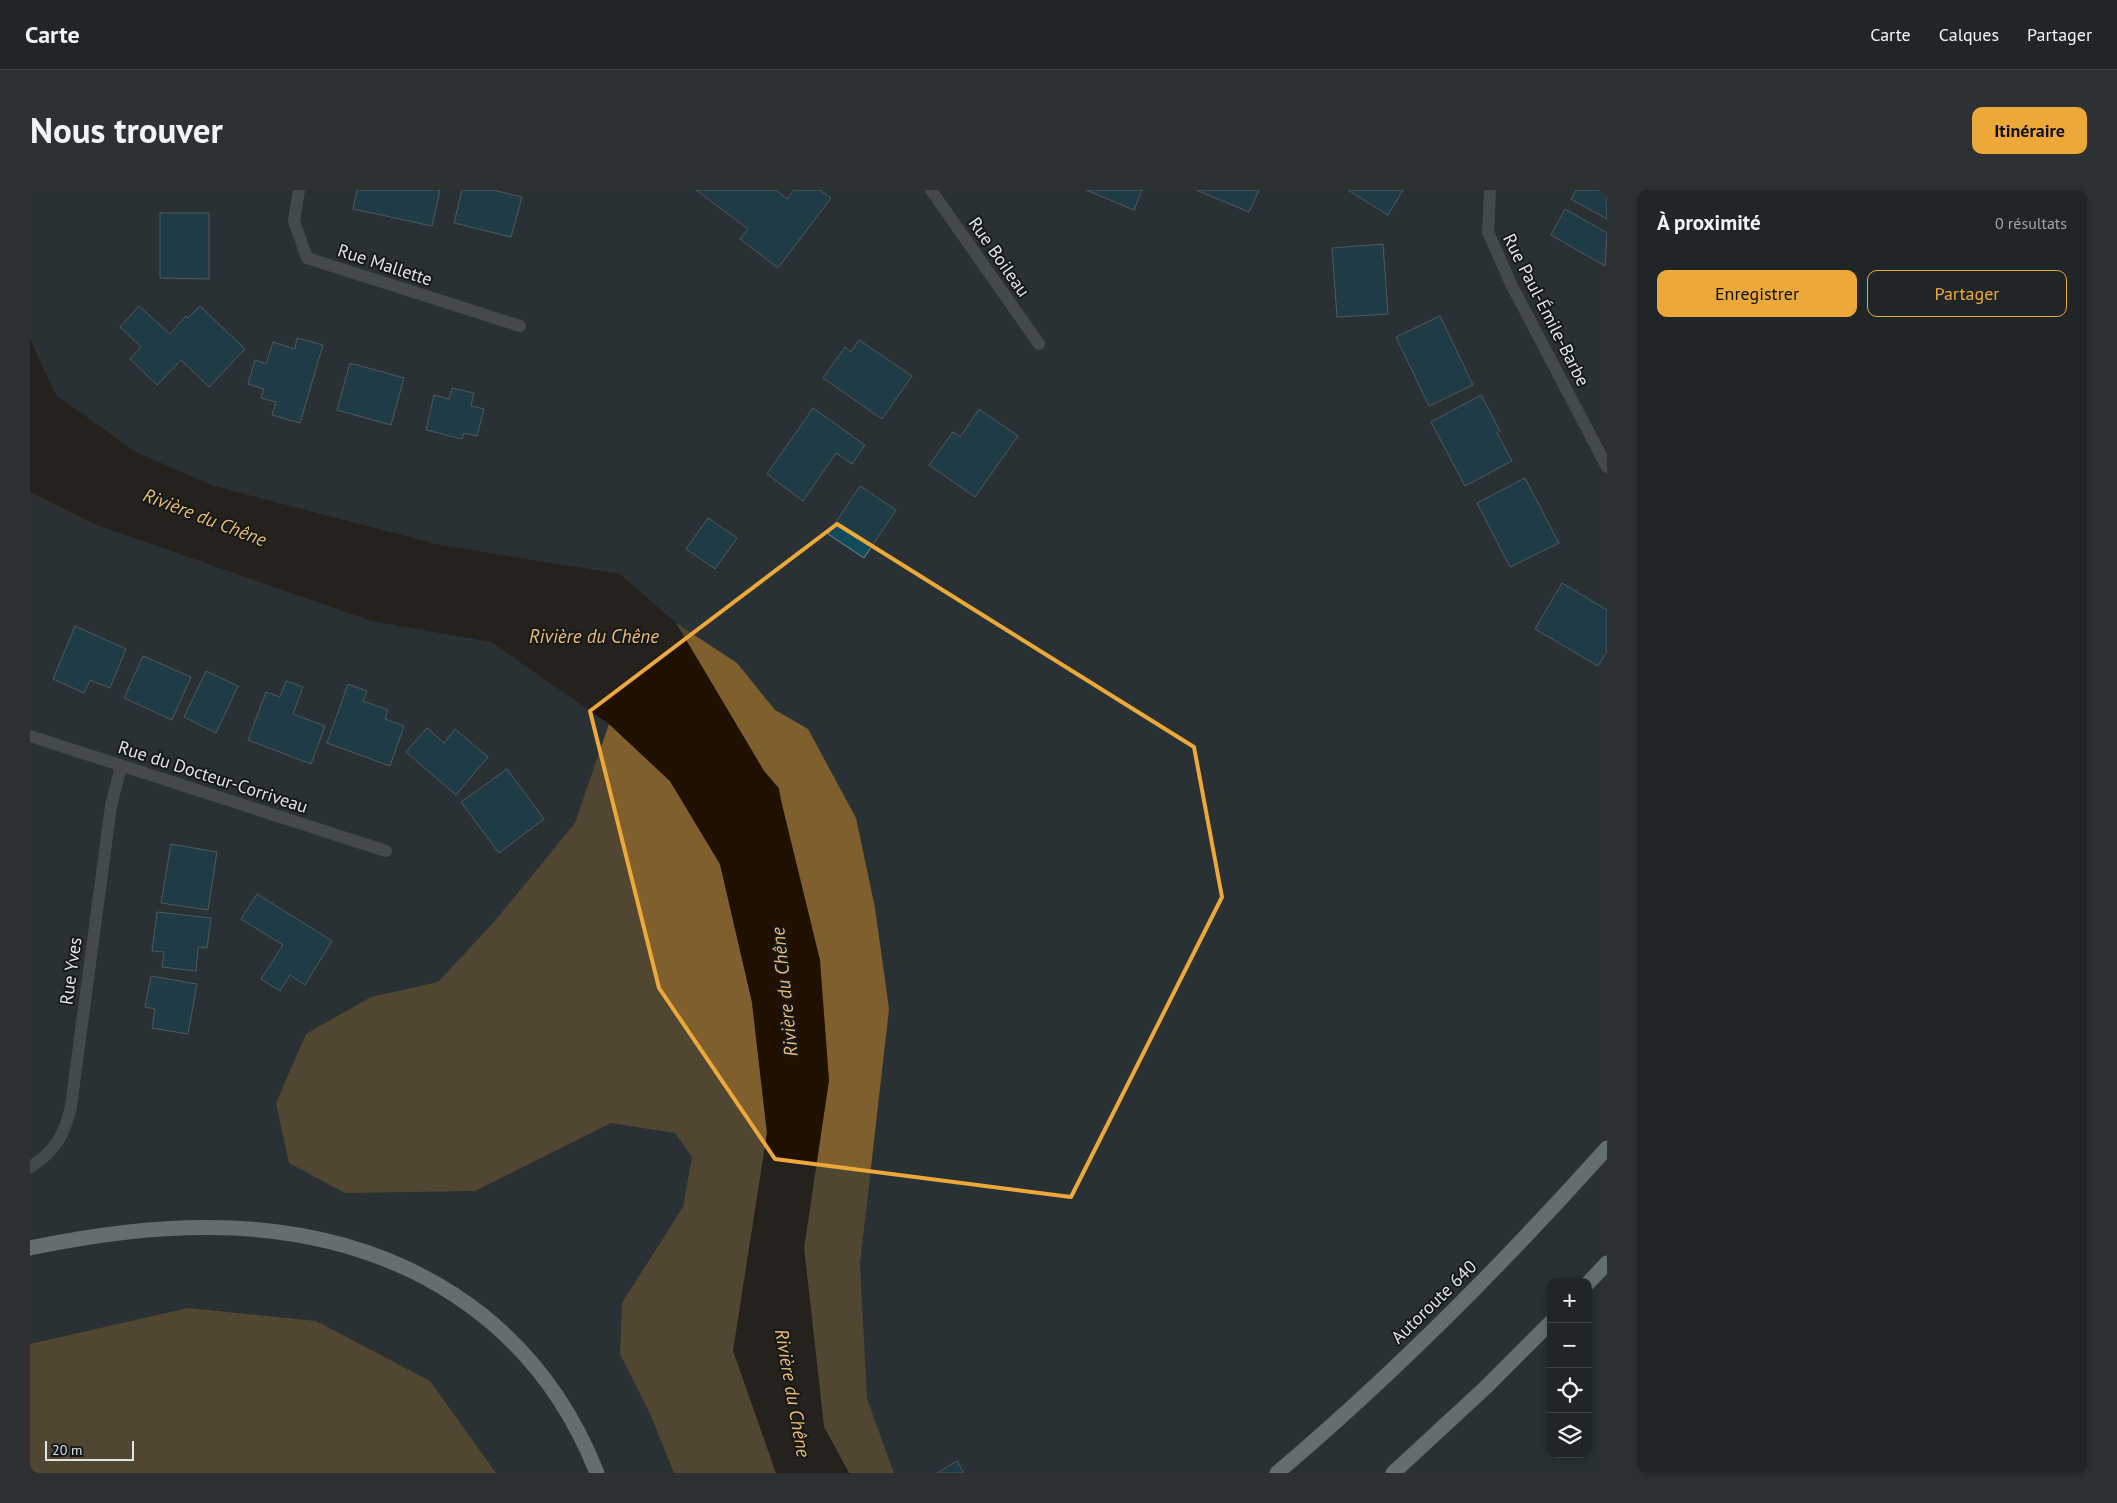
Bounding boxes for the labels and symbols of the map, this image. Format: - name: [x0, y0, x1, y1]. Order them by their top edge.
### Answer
- street label: Rue Boileau: [964, 212, 1035, 301]
- street label: Rue Paul-Émile-Barbe: [1498, 230, 1595, 390]
- street label: Rue Mallette: [335, 238, 435, 291]
- water label: Rivière du Chêne: [140, 482, 270, 552]
- water label: Rivière du Chêne: [529, 624, 659, 648]
- street label: Rue du Docteur-Corriveau: [116, 735, 311, 818]
- water label: Rivière du Chêne: [765, 926, 803, 1058]
- street label: Rue Yves: [54, 936, 87, 1006]
- street label: Autoroute 640: [1386, 1255, 1482, 1348]
- water label: Rivière du Chêne: [770, 1327, 816, 1459]
- scale bar: [45, 1438, 134, 1461]

